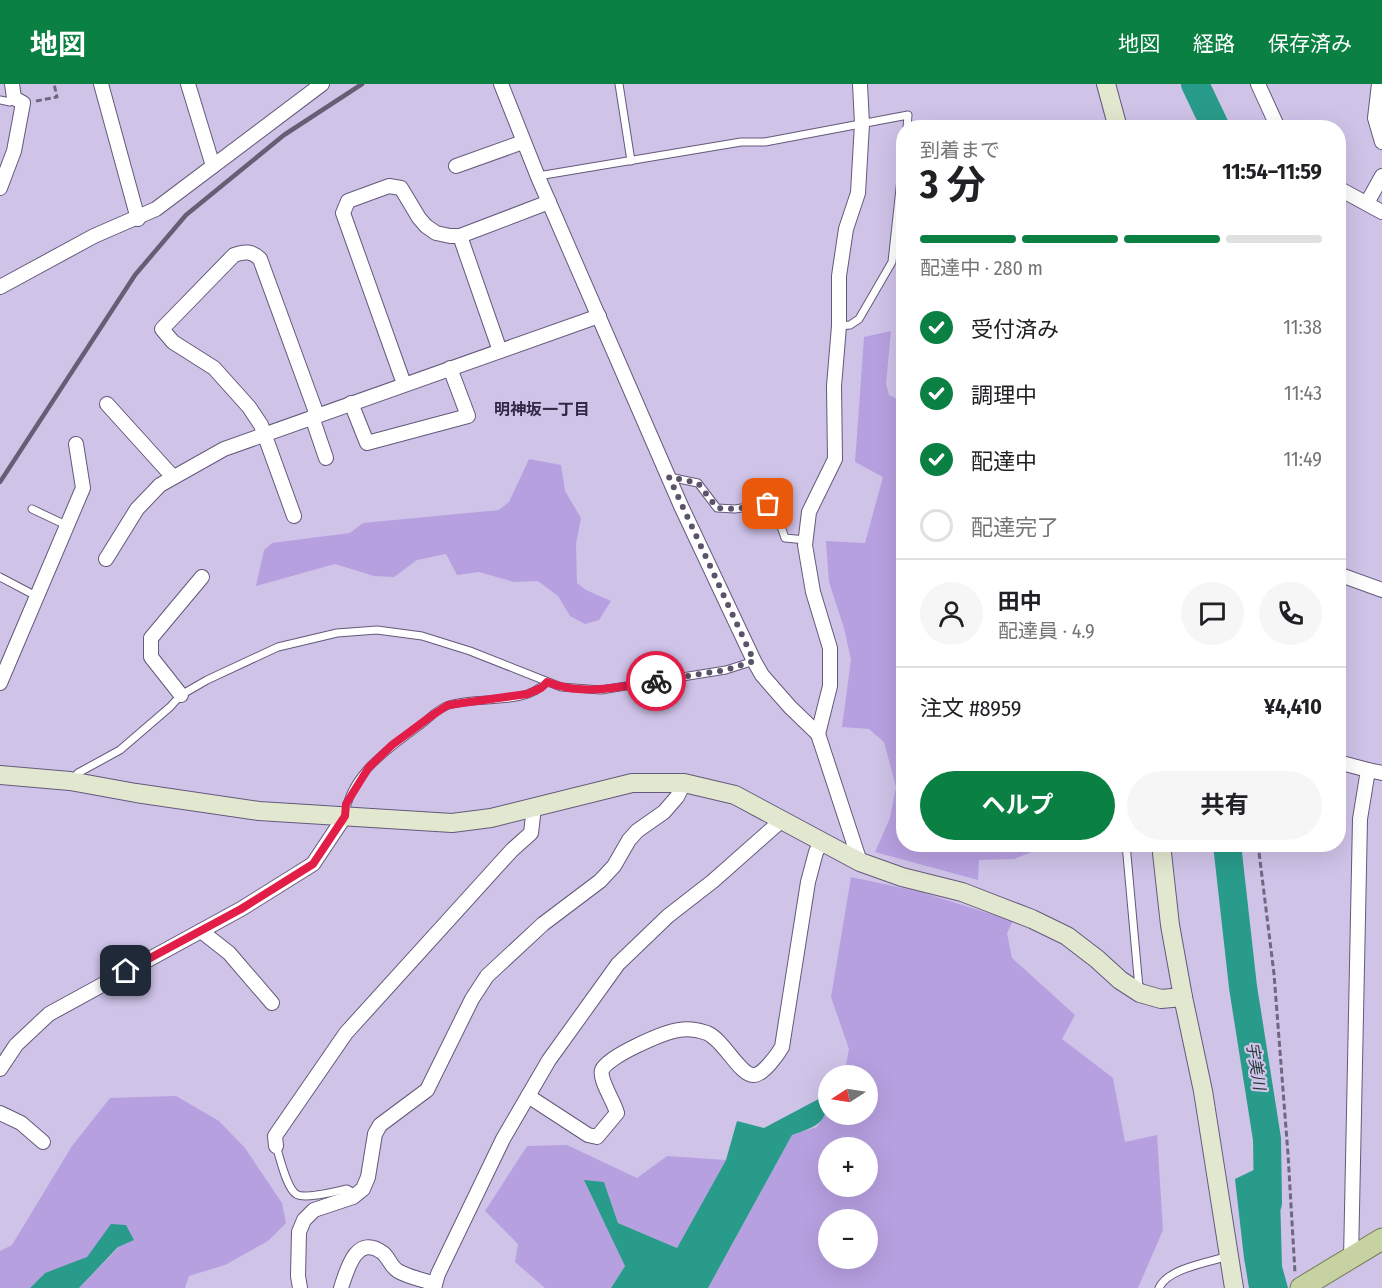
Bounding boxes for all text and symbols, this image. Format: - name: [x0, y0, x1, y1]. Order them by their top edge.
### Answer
- text: 地図: [30, 28, 86, 61]
- text: 地図: [1118, 31, 1160, 57]
- text: 経路: [1193, 31, 1235, 57]
- text: 保存済み: [1268, 31, 1352, 57]
- text: 到着まで: [920, 138, 1000, 162]
- text: 11:54–11:59: [1222, 158, 1322, 185]
- text: 3 分: [920, 162, 986, 208]
- text: 配達中 · 280 m: [920, 256, 1043, 280]
- icon: check: [920, 311, 953, 344]
- text: 11:38: [1283, 315, 1322, 339]
- text: 受付済み: [971, 316, 1059, 343]
- icon: check: [920, 377, 953, 410]
- text: 11:43: [1284, 381, 1322, 405]
- text: 調理中: [971, 382, 1037, 409]
- district label: 明神坂一丁目: [494, 400, 590, 419]
- icon: check: [920, 443, 953, 476]
- text: 11:49: [1284, 447, 1322, 471]
- text: 配達中: [971, 448, 1037, 475]
- pin: [742, 478, 793, 529]
- icon: bag: [751, 487, 784, 520]
- text: 配達完了: [971, 514, 1059, 541]
- button: person: [920, 582, 983, 645]
- button: chat: [1181, 582, 1244, 645]
- button: phone: [1259, 582, 1322, 645]
- text: 田中: [998, 588, 1042, 615]
- text: 配達員 · 4.9: [998, 619, 1095, 643]
- courier: [626, 651, 686, 711]
- icon: bike: [640, 665, 673, 698]
- text: ¥4,410: [1264, 693, 1322, 720]
- text: 注文 #8959: [920, 695, 1021, 722]
- button: ヘルプ: [920, 771, 1115, 840]
- button: 共有: [1127, 771, 1322, 840]
- pin: [100, 945, 151, 996]
- icon: home: [109, 954, 142, 987]
- water label: 宇美川: [1243, 1041, 1269, 1093]
- north arrow: [818, 1065, 878, 1125]
- map controls: [818, 1065, 878, 1269]
- button: +: [818, 1137, 878, 1197]
- button: −: [818, 1209, 878, 1269]

